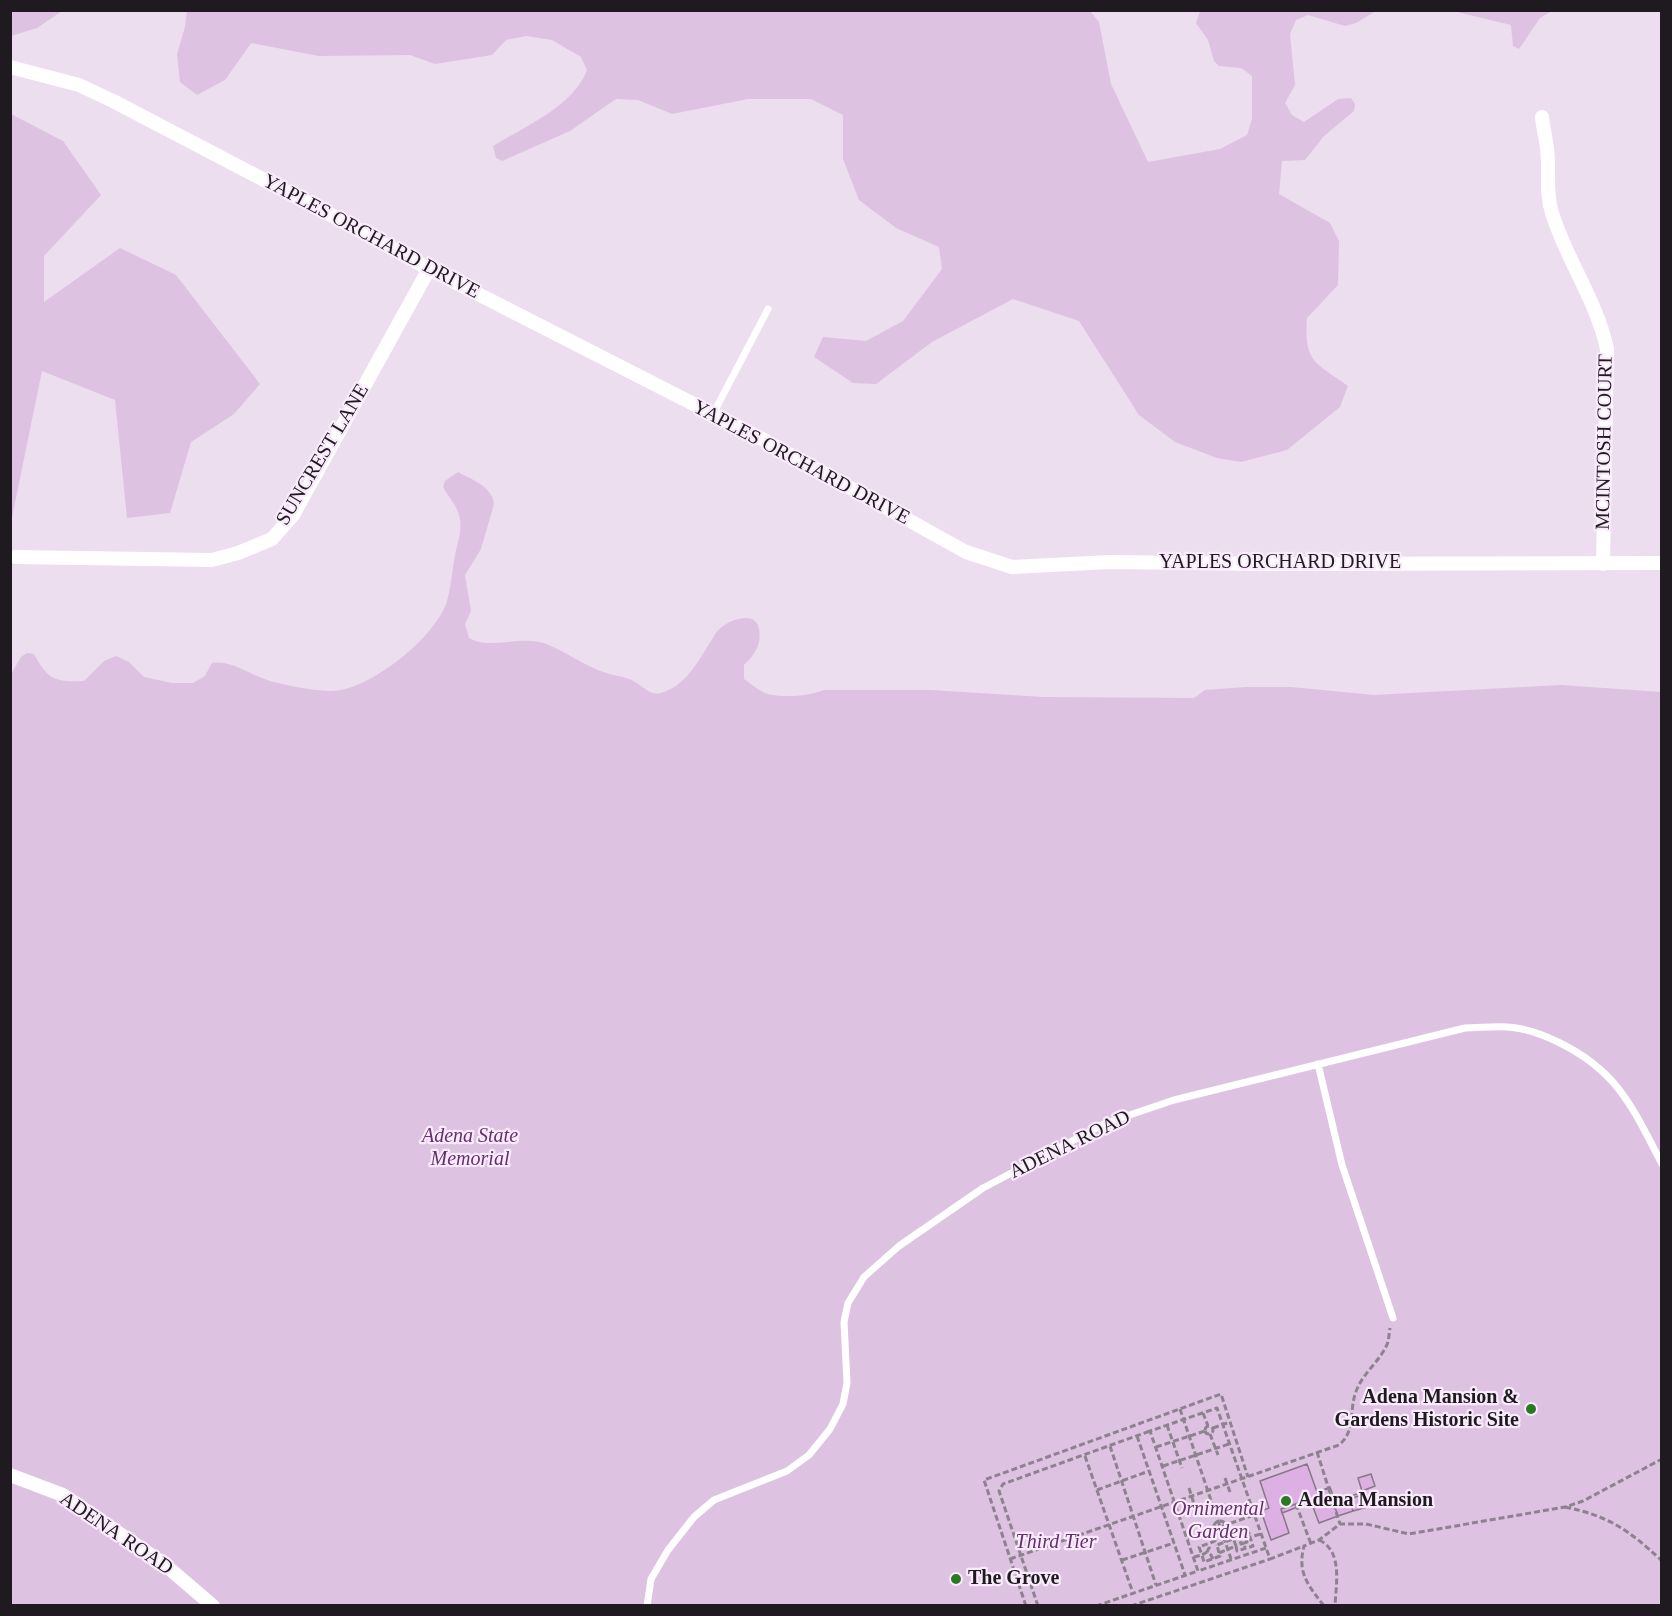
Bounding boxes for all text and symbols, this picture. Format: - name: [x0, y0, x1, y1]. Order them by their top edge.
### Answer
- street label: YAPLES ORCHARD DRIVE: [258, 170, 484, 304]
- street label: MCINTOSH COURT: [1591, 354, 1619, 530]
- street label: SUNCREST LANE: [271, 380, 375, 530]
- street label: YAPLES ORCHARD DRIVE: [688, 396, 914, 530]
- street label: YAPLES ORCHARD DRIVE: [1159, 551, 1401, 575]
- street label: ADENA ROAD: [1006, 1105, 1134, 1185]
- park label: Adena State Memorial: [422, 1125, 518, 1172]
- place label: Adena Mansion & Gardens Historic Site: [1335, 1386, 1519, 1433]
- marker: Adena Mansion & Gardens Historic Site: [1524, 1402, 1538, 1416]
- street label: ADENA ROAD: [55, 1487, 177, 1581]
- place label: Adena Mansion: [1298, 1489, 1433, 1513]
- marker: Adena Mansion: [1279, 1494, 1293, 1508]
- park label: Ornimental Garden: [1172, 1498, 1264, 1545]
- park label: Third Tier: [1016, 1531, 1096, 1555]
- place label: The Grove: [968, 1567, 1059, 1591]
- marker: The Grove: [949, 1572, 963, 1586]

